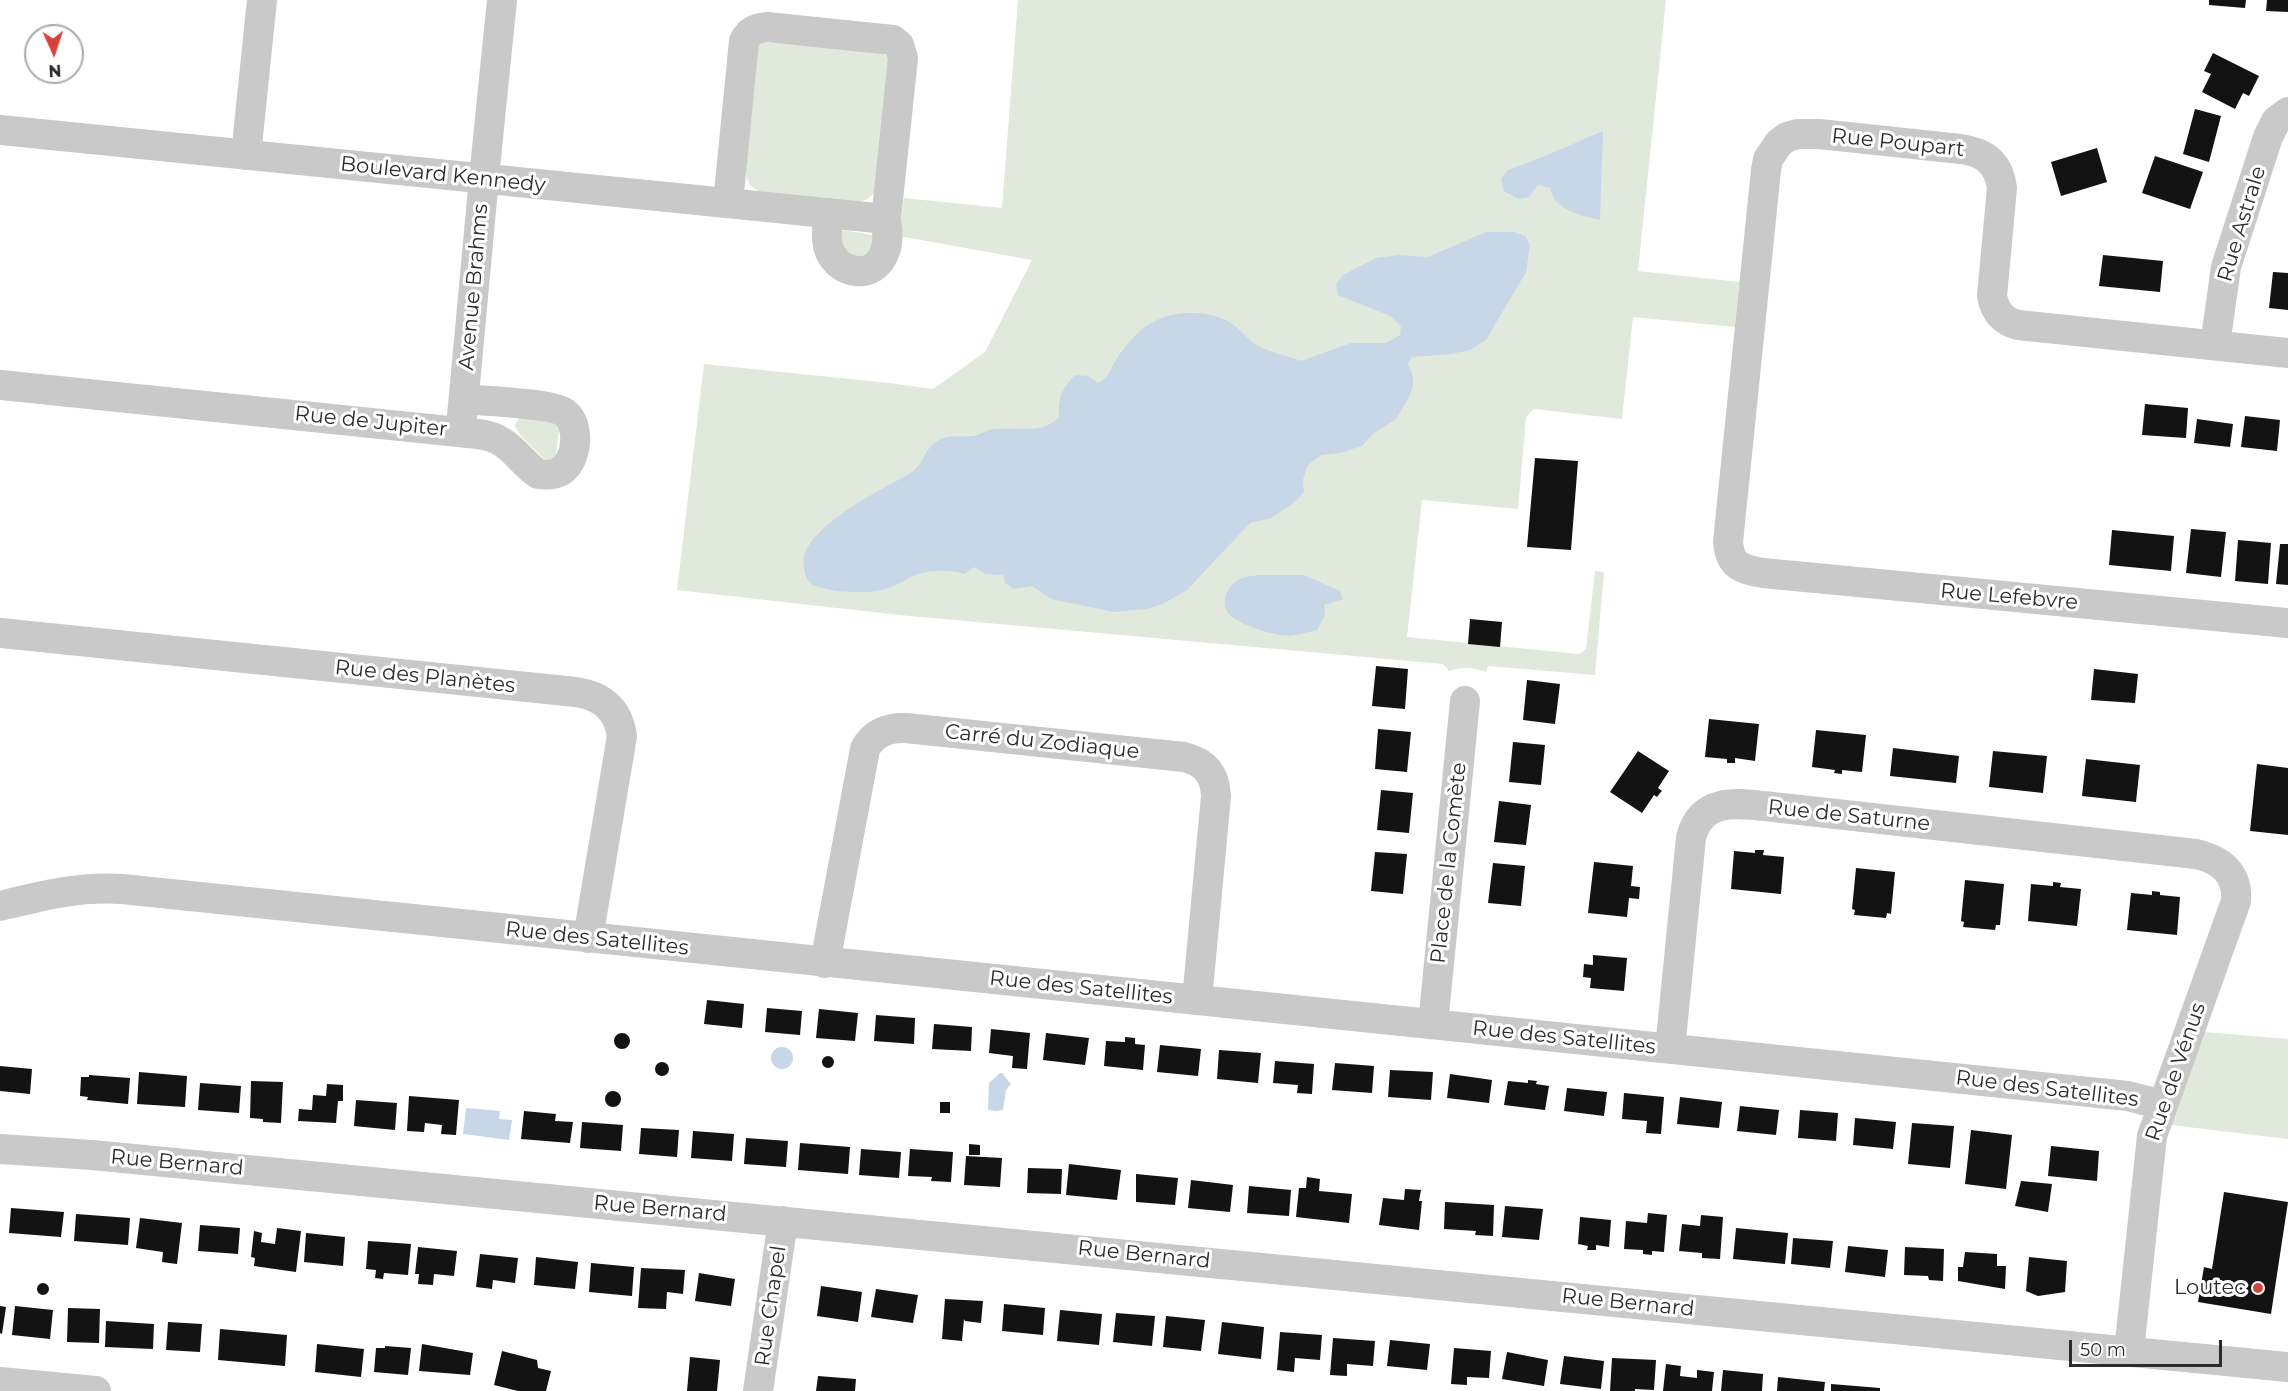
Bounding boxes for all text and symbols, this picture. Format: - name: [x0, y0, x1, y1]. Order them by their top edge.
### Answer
- north arrow: [24, 24, 84, 84]
- text: N: [48, 61, 62, 80]
- street label: Rue Poupart: [1830, 123, 1966, 163]
- street label: Boulevard Kennedy: [339, 152, 547, 198]
- street label: Rue Astrale: [2212, 163, 2272, 285]
- street label: Avenue Brahms: [454, 203, 494, 371]
- street label: Rue de Jupiter: [293, 401, 449, 443]
- street label: Rue Lefebvre: [1939, 578, 2079, 616]
- street label: Rue des Planètes: [334, 655, 516, 699]
- street label: Carré du Zodiaque: [944, 719, 1140, 765]
- street label: Place de la Comète: [1426, 761, 1472, 965]
- street label: Rue de Saturne: [1767, 795, 1931, 837]
- street label: Rue des Satellites: [504, 917, 690, 961]
- street label: Rue des Satellites: [988, 966, 1174, 1010]
- street label: Rue de Vénus: [2141, 1000, 2211, 1144]
- street label: Rue des Satellites: [1471, 1016, 1657, 1060]
- street label: Rue des Satellites: [1954, 1065, 2140, 1113]
- street label: Rue Bernard: [110, 1145, 244, 1181]
- street label: Rue Bernard: [593, 1191, 727, 1227]
- street label: Rue Bernard: [1076, 1236, 1212, 1274]
- street label: Rue Chapel: [750, 1244, 792, 1368]
- place label: Loutec: [2174, 1275, 2246, 1301]
- marker: Loutec: [2251, 1281, 2265, 1295]
- street label: Rue Bernard: [1560, 1284, 1696, 1322]
- scale bar: [2072, 1328, 2225, 1366]
- text: 50 m: [2080, 1339, 2126, 1361]

